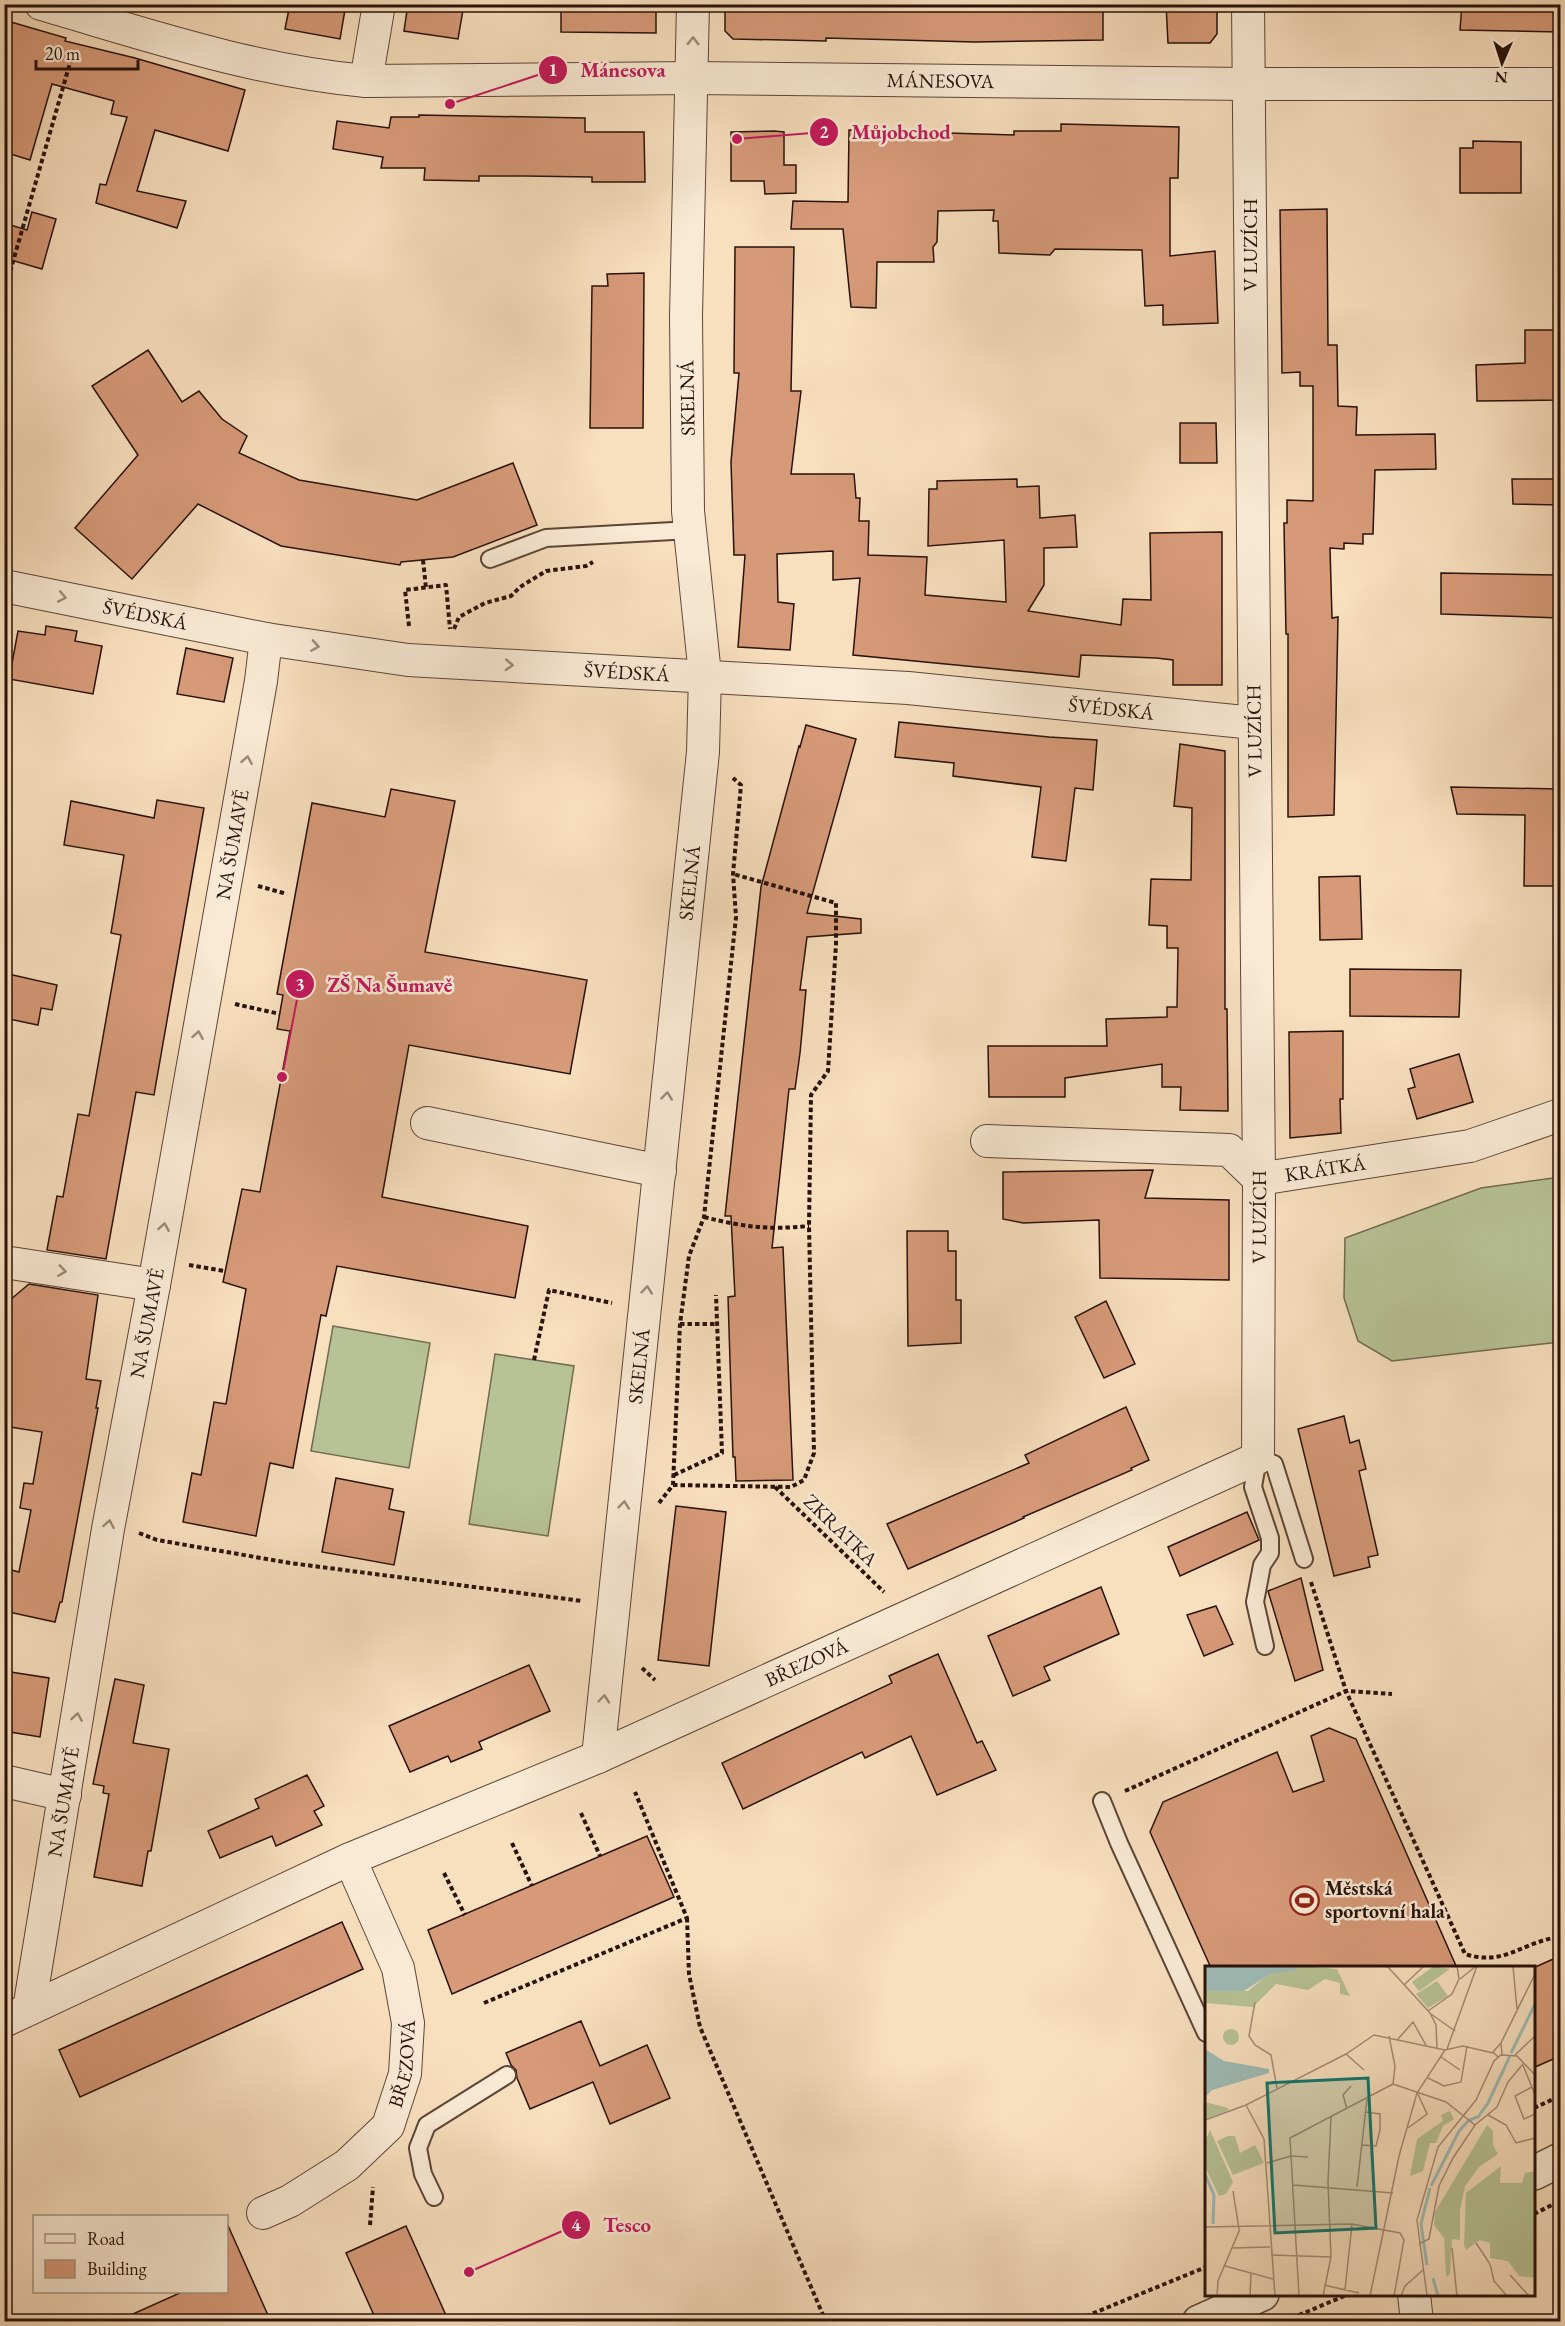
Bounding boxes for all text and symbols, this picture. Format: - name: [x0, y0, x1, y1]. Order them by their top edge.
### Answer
- scale bar: [36, 33, 138, 71]
- north arrow: [1472, 33, 1532, 93]
- one-way arrow: [687, 37, 699, 46]
- text: 20 m: [45, 42, 80, 65]
- callout: Mánesova: [538, 50, 677, 89]
- text: Mánesova: [580, 56, 666, 83]
- text: 1: [548, 58, 558, 81]
- street label: MÁNESOVA: [886, 67, 994, 94]
- text: N: [1494, 67, 1508, 88]
- callout: Můjobchod: [809, 112, 963, 151]
- text: Můjobchod: [851, 118, 951, 145]
- text: 2: [819, 120, 829, 143]
- street label: V LUZÍCH: [1237, 198, 1263, 292]
- street label: SKELNÁ: [673, 360, 701, 436]
- one-way arrow: [57, 590, 67, 603]
- street label: ŠVÉDSKÁ: [100, 593, 190, 636]
- one-way arrow: [310, 640, 320, 652]
- street label: ŠVÉDSKÁ: [583, 657, 671, 688]
- one-way arrow: [505, 658, 514, 671]
- street label: V LUZÍCH: [1240, 684, 1268, 778]
- street label: ŠVÉDSKÁ: [1067, 691, 1156, 726]
- one-way arrow: [240, 756, 253, 766]
- street label: NA ŠUMAVĚ: [209, 787, 255, 902]
- street label: SKELNÁ: [672, 844, 706, 922]
- callout: ZŠ Na Šumavě: [285, 965, 464, 1004]
- text: ZŠ Na Šumavě: [328, 971, 453, 998]
- text: 3: [295, 973, 305, 996]
- one-way arrow: [192, 1030, 204, 1040]
- one-way arrow: [660, 1091, 673, 1100]
- street label: KRÁTKÁ: [1283, 1149, 1368, 1188]
- street label: V LUZÍCH: [1246, 1170, 1272, 1263]
- one-way arrow: [158, 1222, 170, 1232]
- one-way arrow: [57, 1264, 67, 1277]
- street label: NA ŠUMAVĚ: [124, 1266, 170, 1380]
- one-way arrow: [640, 1285, 653, 1294]
- street label: SKELNÁ: [622, 1327, 656, 1405]
- street label: ZKRATKA: [798, 1488, 884, 1572]
- one-way arrow: [617, 1500, 630, 1509]
- one-way arrow: [102, 1520, 115, 1530]
- street label: BŘEZOVÁ: [761, 1632, 852, 1693]
- one-way arrow: [597, 1694, 610, 1703]
- one-way arrow: [71, 1712, 83, 1722]
- street label: NA ŠUMAVĚ: [41, 1745, 85, 1859]
- place label: Městská sportovní hala: [1325, 1875, 1445, 1924]
- sports icon: Městská sportovní hala: [1288, 1884, 1320, 1916]
- inset map: [1205, 1966, 1535, 2296]
- street label: BŘEZOVÁ: [382, 2019, 421, 2111]
- callout: Tesco: [561, 2205, 663, 2244]
- text: Tesco: [603, 2211, 651, 2238]
- text: 4: [571, 2213, 581, 2236]
- legend: [33, 2215, 228, 2293]
- text: Road: [87, 2227, 126, 2250]
- text: Building: [87, 2257, 147, 2280]

